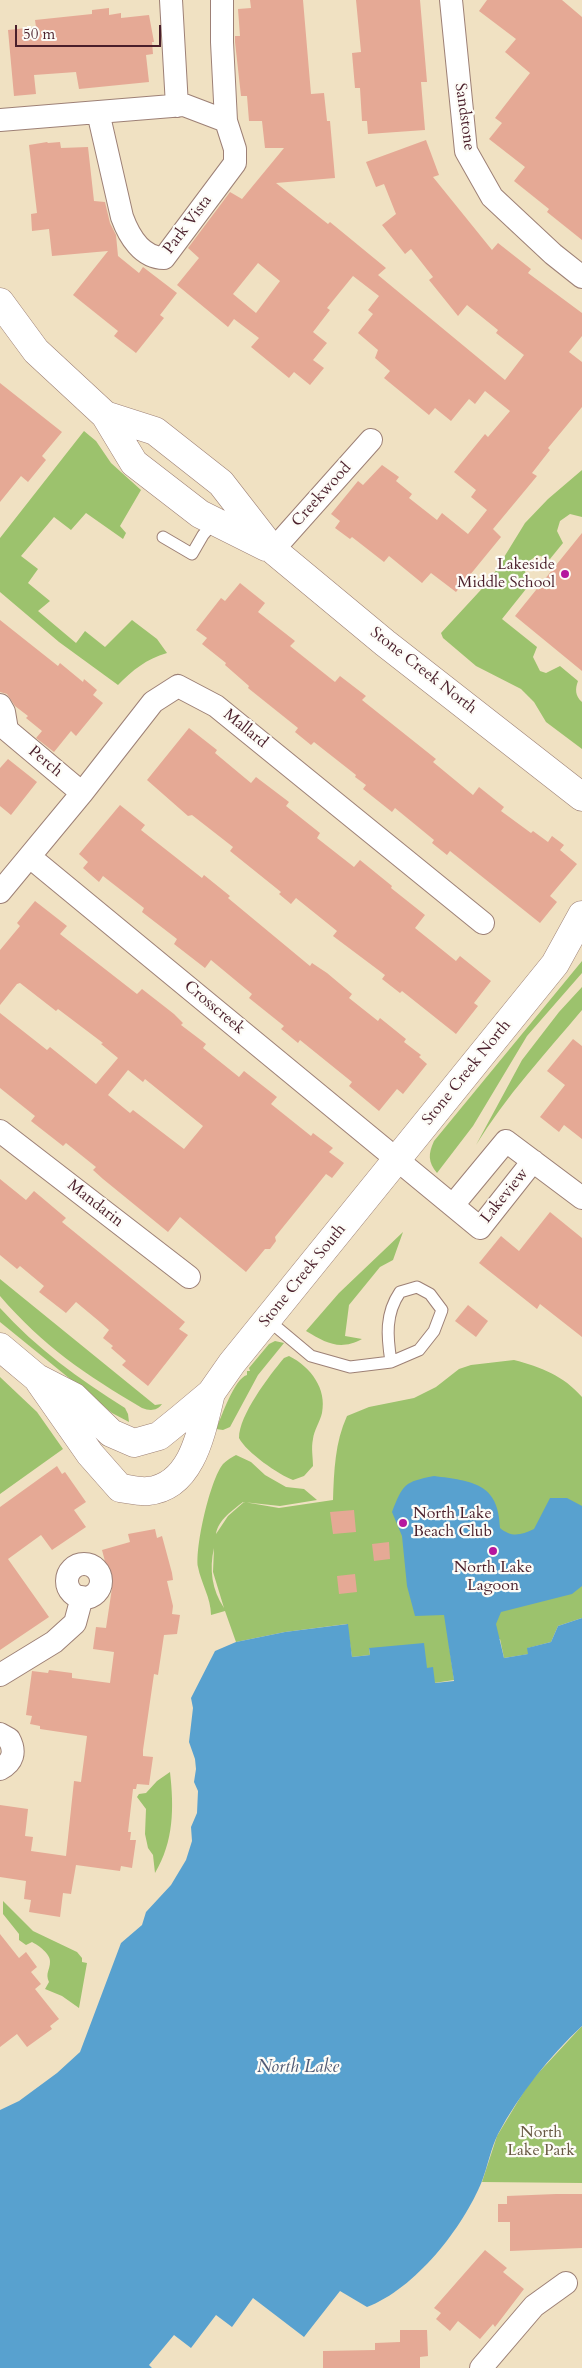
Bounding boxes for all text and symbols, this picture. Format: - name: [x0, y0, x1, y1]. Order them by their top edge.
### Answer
- scale bar: [18, 15, 164, 47]
- text: 50 m: [23, 24, 55, 44]
- street label: Sandstone: [450, 82, 478, 152]
- street label: Park Vista: [160, 192, 216, 258]
- street label: Creekwood: [288, 459, 356, 531]
- place label: Lakeside Middle School: [457, 555, 555, 593]
- marker: Lakeside Middle School: [559, 568, 571, 580]
- street label: Stone Creek North: [366, 623, 480, 719]
- street label: Mallard: [219, 705, 271, 753]
- street label: Perch: [24, 742, 66, 782]
- street label: Crosscreek: [180, 977, 248, 1039]
- street label: Stone Creek North: [419, 1017, 515, 1129]
- street label: Lakeview: [477, 1165, 533, 1227]
- street label: Mandarin: [63, 1176, 127, 1232]
- street label: Stone Creek South: [256, 1221, 350, 1331]
- place label: North Lake Beach Club: [413, 1504, 492, 1542]
- marker: North Lake Beach Club: [397, 1517, 409, 1529]
- marker: North Lake Lagoon: [487, 1545, 499, 1557]
- place label: North Lake Lagoon: [454, 1558, 532, 1596]
- water label: North Lake: [257, 2057, 339, 2079]
- park label: North Lake Park: [507, 2123, 575, 2161]

